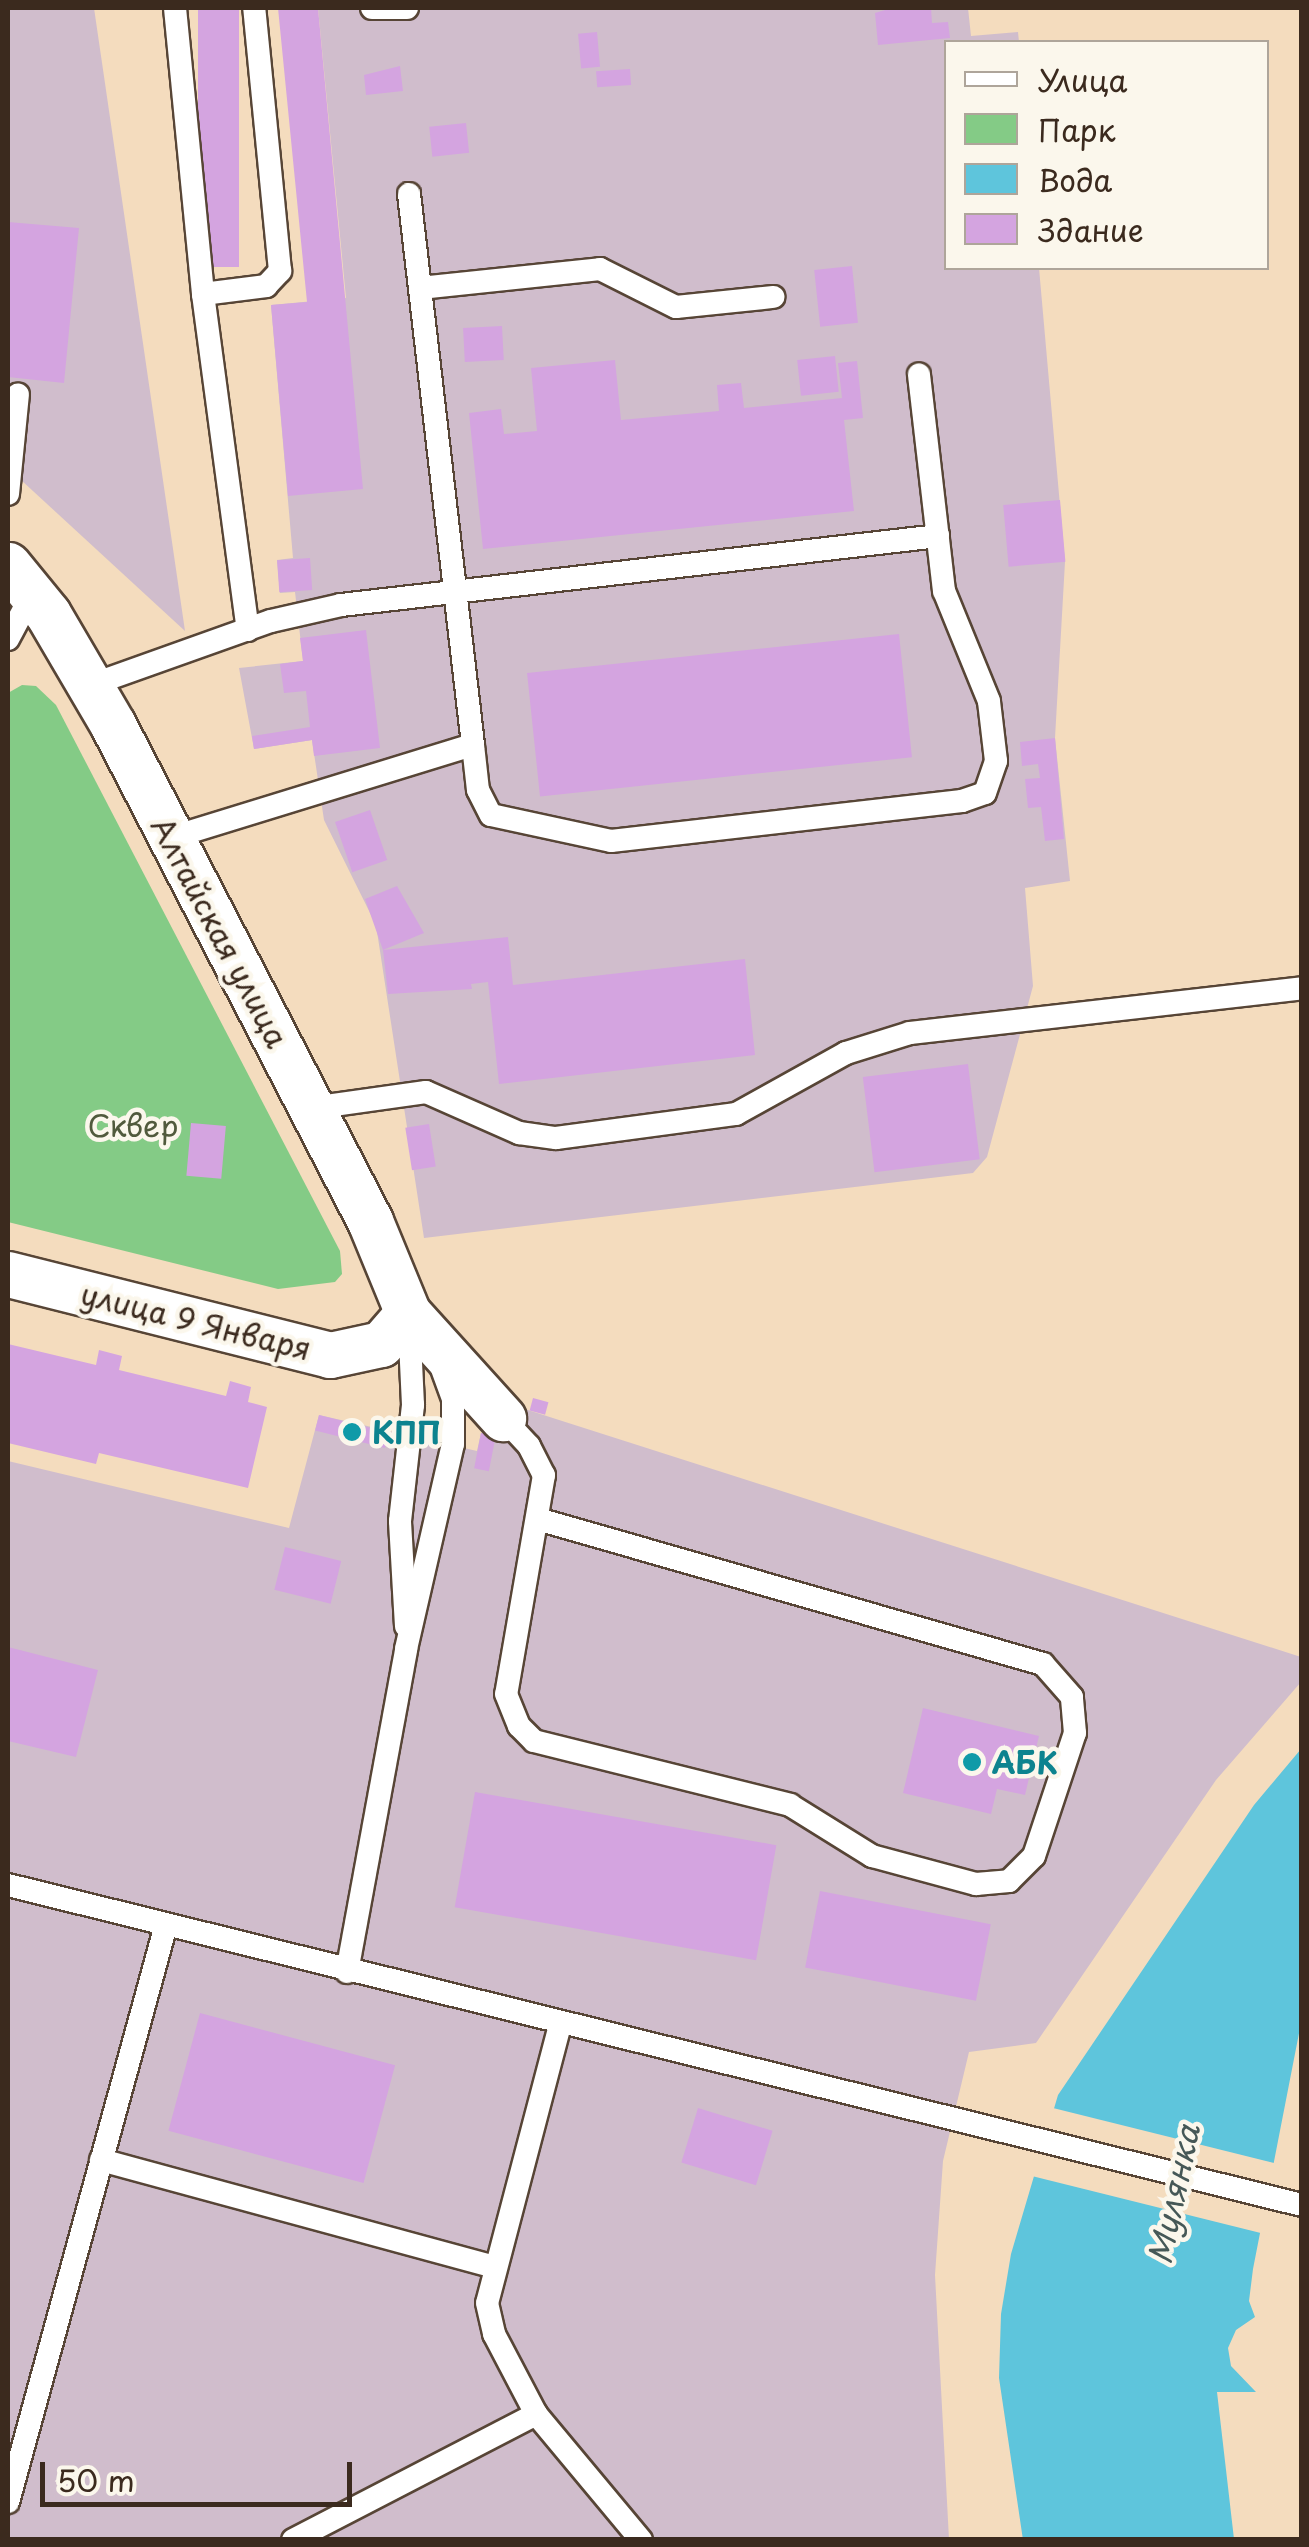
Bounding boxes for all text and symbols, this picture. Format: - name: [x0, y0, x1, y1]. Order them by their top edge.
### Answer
- legend: [944, 40, 1269, 270]
- text: Улица: [1038, 57, 1127, 102]
- text: Парк: [1038, 107, 1115, 152]
- text: Вода: [1038, 157, 1112, 202]
- text: Здание: [1038, 207, 1144, 252]
- street label: Алтайская улица: [144, 810, 296, 1054]
- park label: Сквер: [88, 1107, 178, 1143]
- street label: улица 9 Января: [77, 1275, 315, 1367]
- place label: КПП: [372, 1414, 441, 1450]
- marker: КПП: [341, 1421, 363, 1443]
- place label: АБК: [992, 1744, 1058, 1780]
- marker: АБК: [961, 1751, 983, 1773]
- water label: Мулянка: [1140, 2121, 1206, 2267]
- scale bar: [45, 2442, 358, 2504]
- text: 50 m: [57, 2457, 135, 2502]

